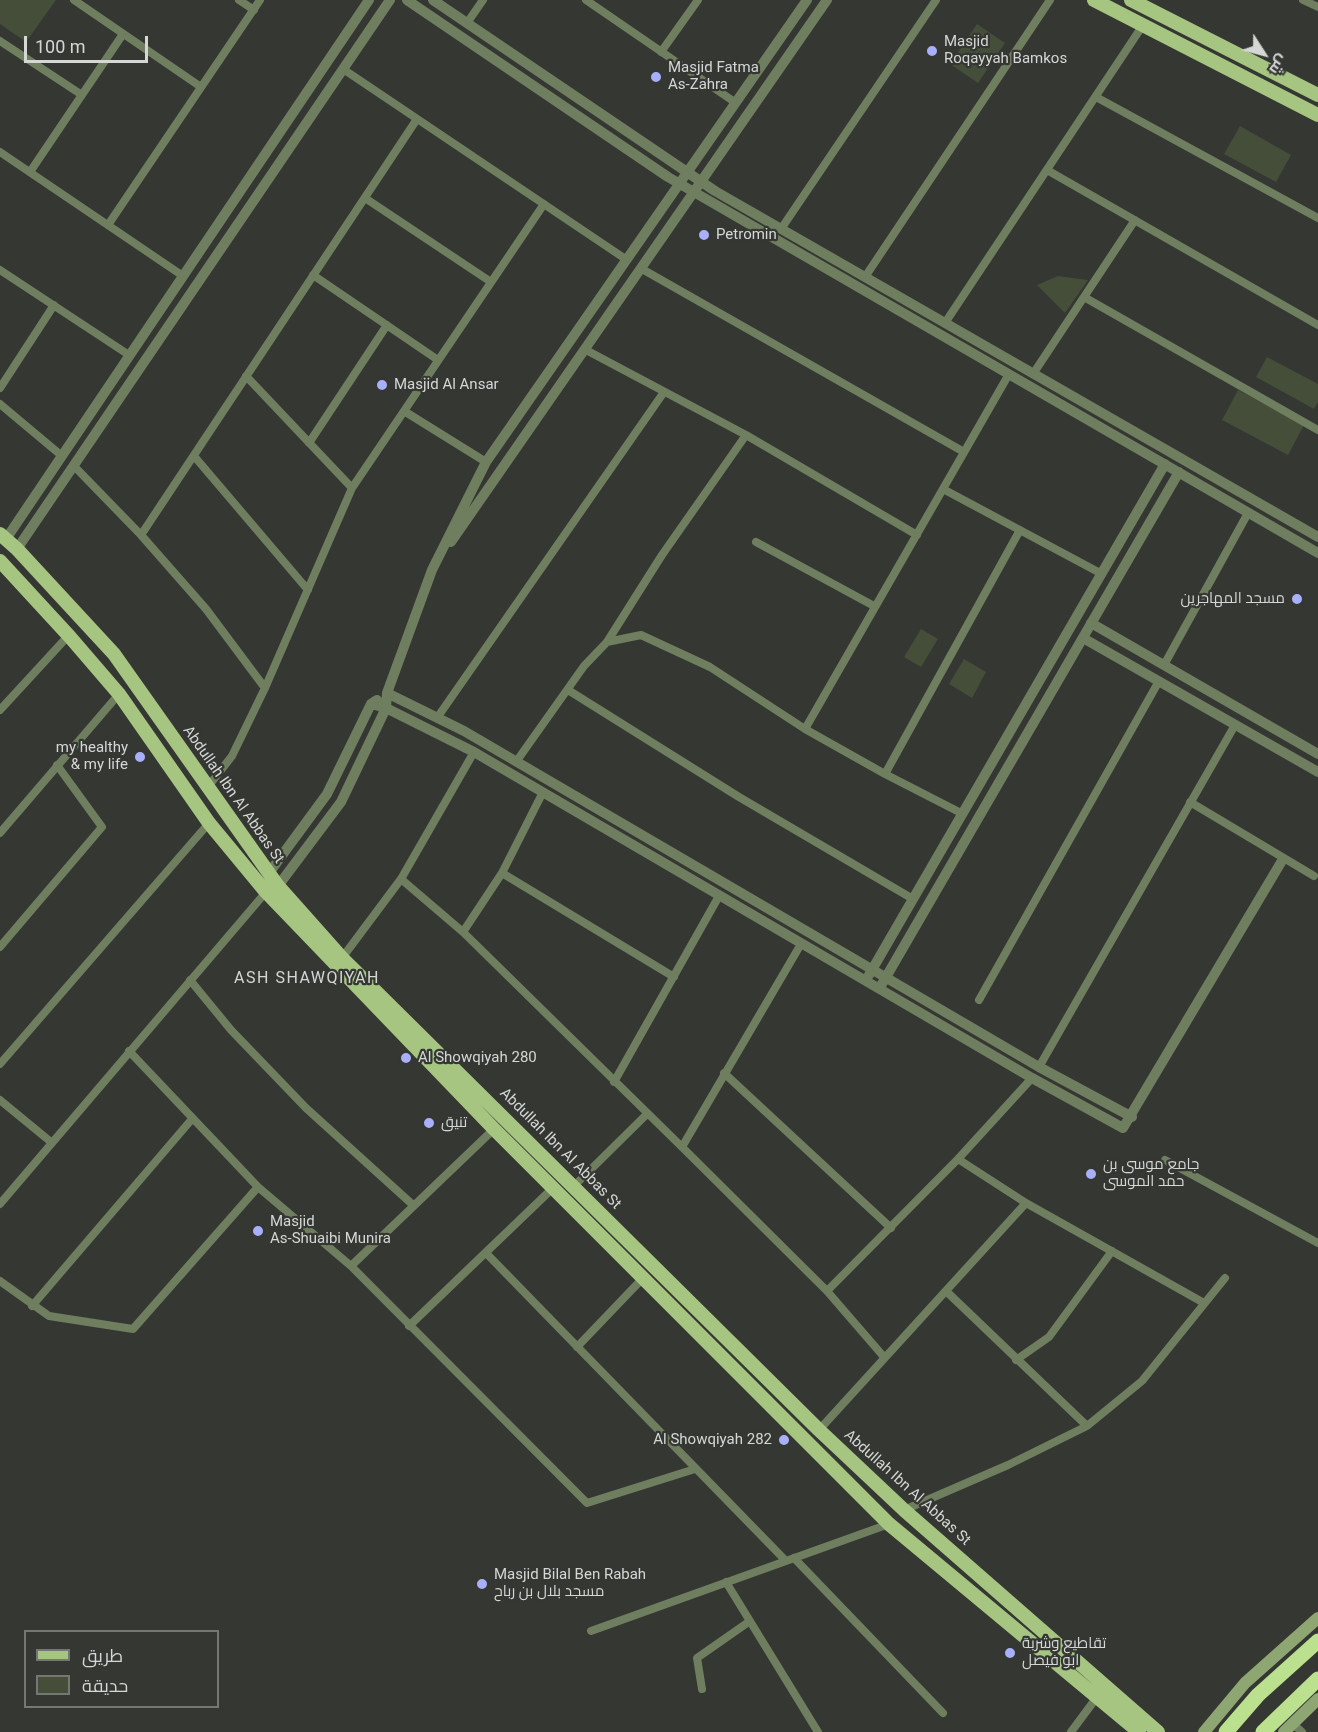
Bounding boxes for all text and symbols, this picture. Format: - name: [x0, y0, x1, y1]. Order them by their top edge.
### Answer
- scale bar: [27, 24, 152, 62]
- north arrow: [1234, 24, 1294, 84]
- place label: Masjid Roqayyah Bamkos: [944, 33, 1067, 68]
- text: 100 m: [35, 36, 86, 57]
- marker: Masjid Roqayyah Bamkos: [925, 44, 939, 58]
- text: ش: [1265, 51, 1293, 79]
- place label: Masjid Fatma As-Zahra: [668, 59, 759, 94]
- marker: Masjid Fatma As-Zahra: [649, 70, 663, 84]
- place label: Petromin: [716, 226, 777, 244]
- marker: Petromin: [697, 228, 711, 242]
- place label: Masjid Al Ansar: [394, 376, 499, 394]
- marker: Masjid Al Ansar: [375, 378, 389, 392]
- place label: مسجد المهاجرين: [1181, 590, 1285, 608]
- marker: مسجد المهاجرين: [1290, 592, 1304, 606]
- street label: Abdullah Ibn Al Abbas St: [179, 723, 287, 867]
- place label: my healthy & my life: [56, 739, 128, 774]
- marker: my healthy & my life: [133, 750, 147, 764]
- district label: ASH SHAWQIYAH: [234, 969, 380, 989]
- place label: Al Showqiyah 280: [418, 1049, 537, 1067]
- marker: Al Showqiyah 280: [399, 1051, 413, 1065]
- street label: Abdullah Ibn Al Abbas St: [496, 1085, 624, 1213]
- place label: تنيق: [441, 1114, 467, 1132]
- marker: تنيق: [422, 1116, 436, 1130]
- place label: جامع موسى بن حمد الموسى: [1103, 1156, 1199, 1191]
- marker: جامع موسى بن حمد الموسى: [1084, 1167, 1098, 1181]
- place label: Masjid As-Shuaibi Munira: [270, 1213, 391, 1248]
- marker: Masjid As-Shuaibi Munira: [251, 1224, 265, 1238]
- street label: Abdullah Ibn Al Abbas St: [840, 1426, 974, 1550]
- place label: Al Showqiyah 282: [653, 1431, 772, 1449]
- marker: Al Showqiyah 282: [777, 1433, 791, 1447]
- place label: Masjid Bilal Ben Rabah مسجد بلال بن رباح: [494, 1566, 646, 1601]
- marker: Masjid Bilal Ben Rabah مسجد بلال بن رباح: [475, 1577, 489, 1591]
- legend: [24, 1630, 219, 1708]
- place label: تقاطيع وشربة ابو فيصل: [1022, 1635, 1106, 1670]
- text: طريق: [82, 1645, 123, 1666]
- marker: تقاطيع وشربة ابو فيصل: [1003, 1646, 1017, 1660]
- text: حديقة: [82, 1675, 128, 1696]

